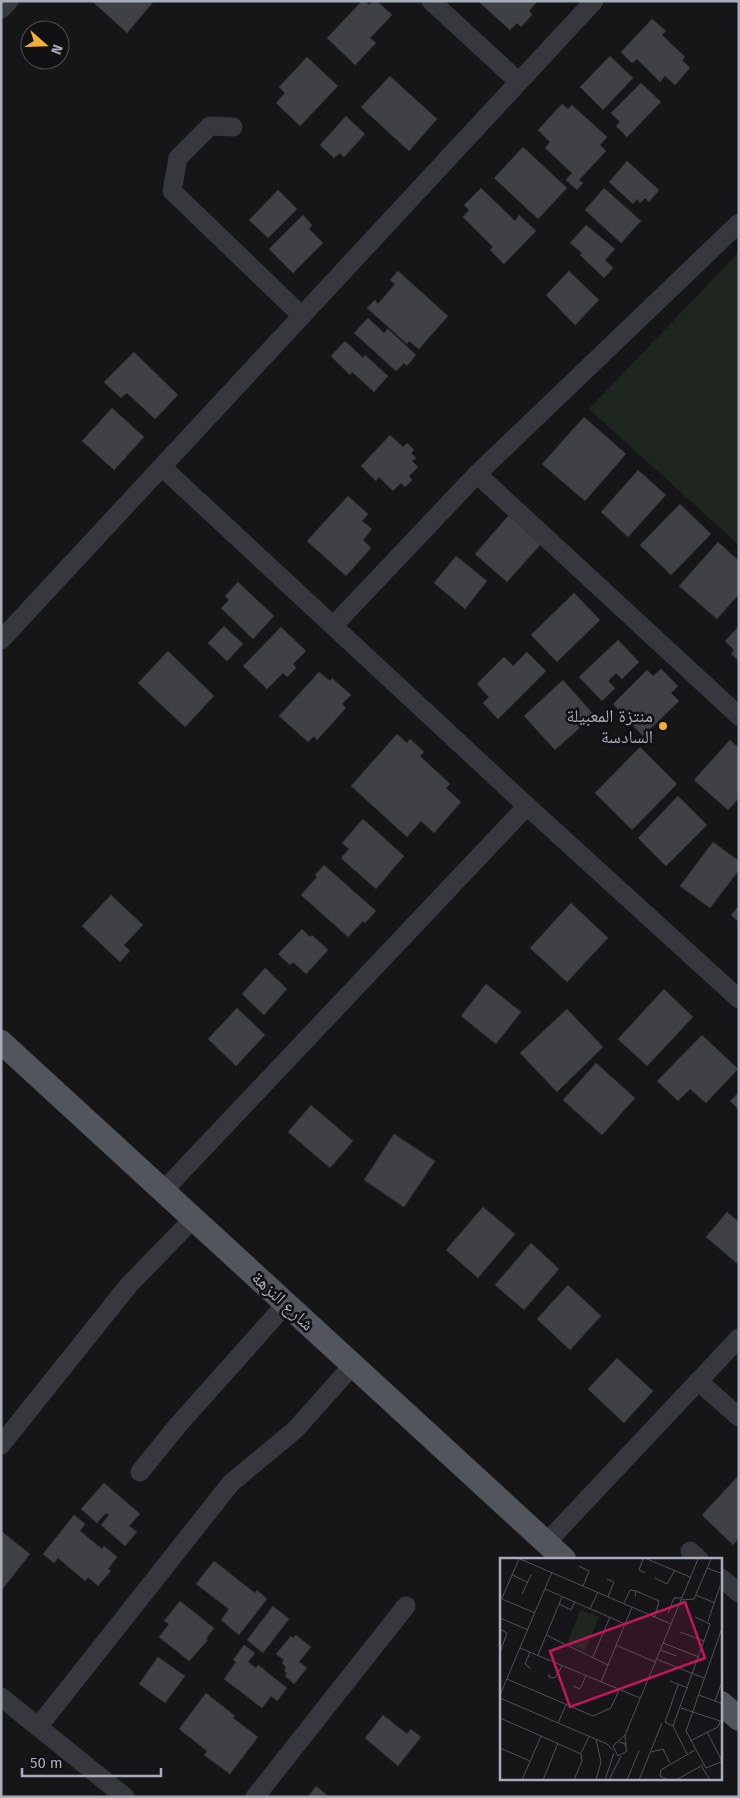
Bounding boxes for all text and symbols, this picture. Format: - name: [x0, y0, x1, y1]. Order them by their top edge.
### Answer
- north arrow: [20, 20, 70, 70]
- text: N: [47, 42, 66, 57]
- place label: منتزة المعبيلة السادسة: [566, 705, 653, 748]
- marker: منتزة المعبيلة السادسة: [657, 720, 669, 732]
- street label: شارع النزهة: [247, 1267, 319, 1335]
- inset map: [500, 1558, 722, 1780]
- scale bar: [22, 1746, 161, 1778]
- text: 50 m: [30, 1754, 63, 1772]

